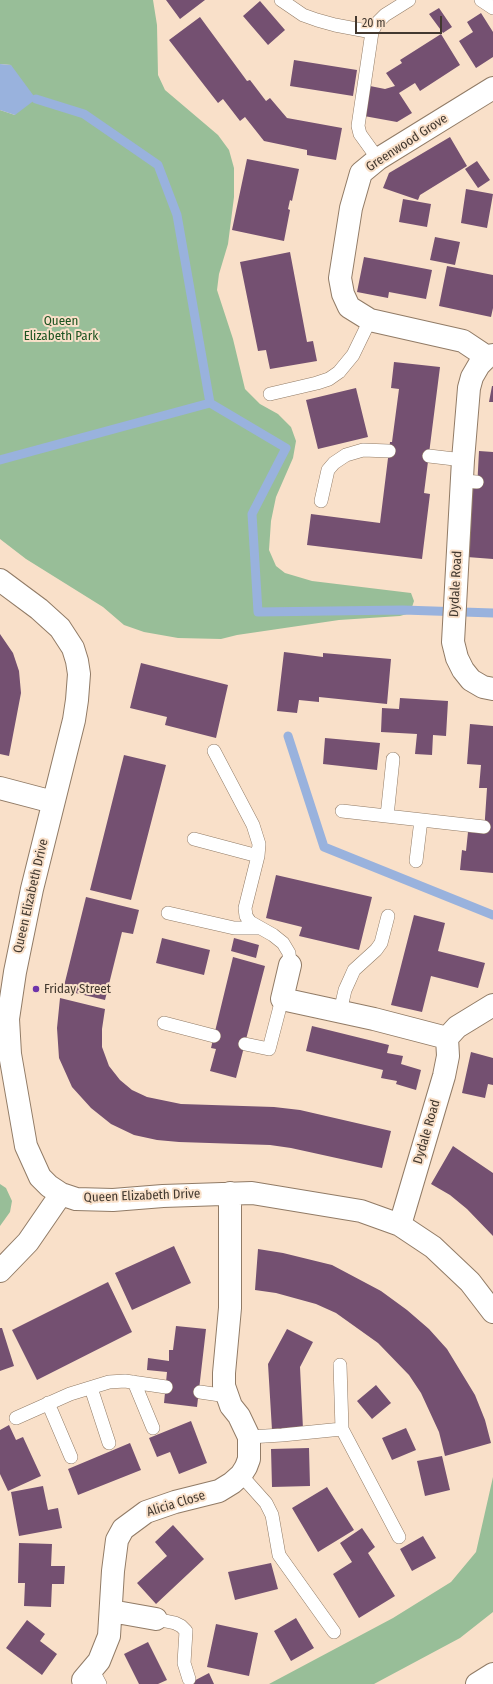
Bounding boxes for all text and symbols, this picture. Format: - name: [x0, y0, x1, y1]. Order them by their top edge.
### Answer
- scale bar: [357, 8, 444, 34]
- text: 20 m: [362, 16, 386, 30]
- street label: Greenwood Grove: [363, 111, 451, 175]
- park label: Queen Elizabeth Park: [24, 313, 98, 344]
- street label: Dydale Road: [446, 550, 466, 618]
- street label: Queen Elizabeth Drive: [10, 837, 52, 955]
- place label: Friday Street: [44, 981, 111, 997]
- marker: Friday Street: [31, 984, 41, 994]
- street label: Dydale Road: [410, 1098, 444, 1166]
- street label: Queen Elizabeth Drive: [83, 1186, 201, 1206]
- street label: Alicia Close: [145, 1488, 207, 1520]

